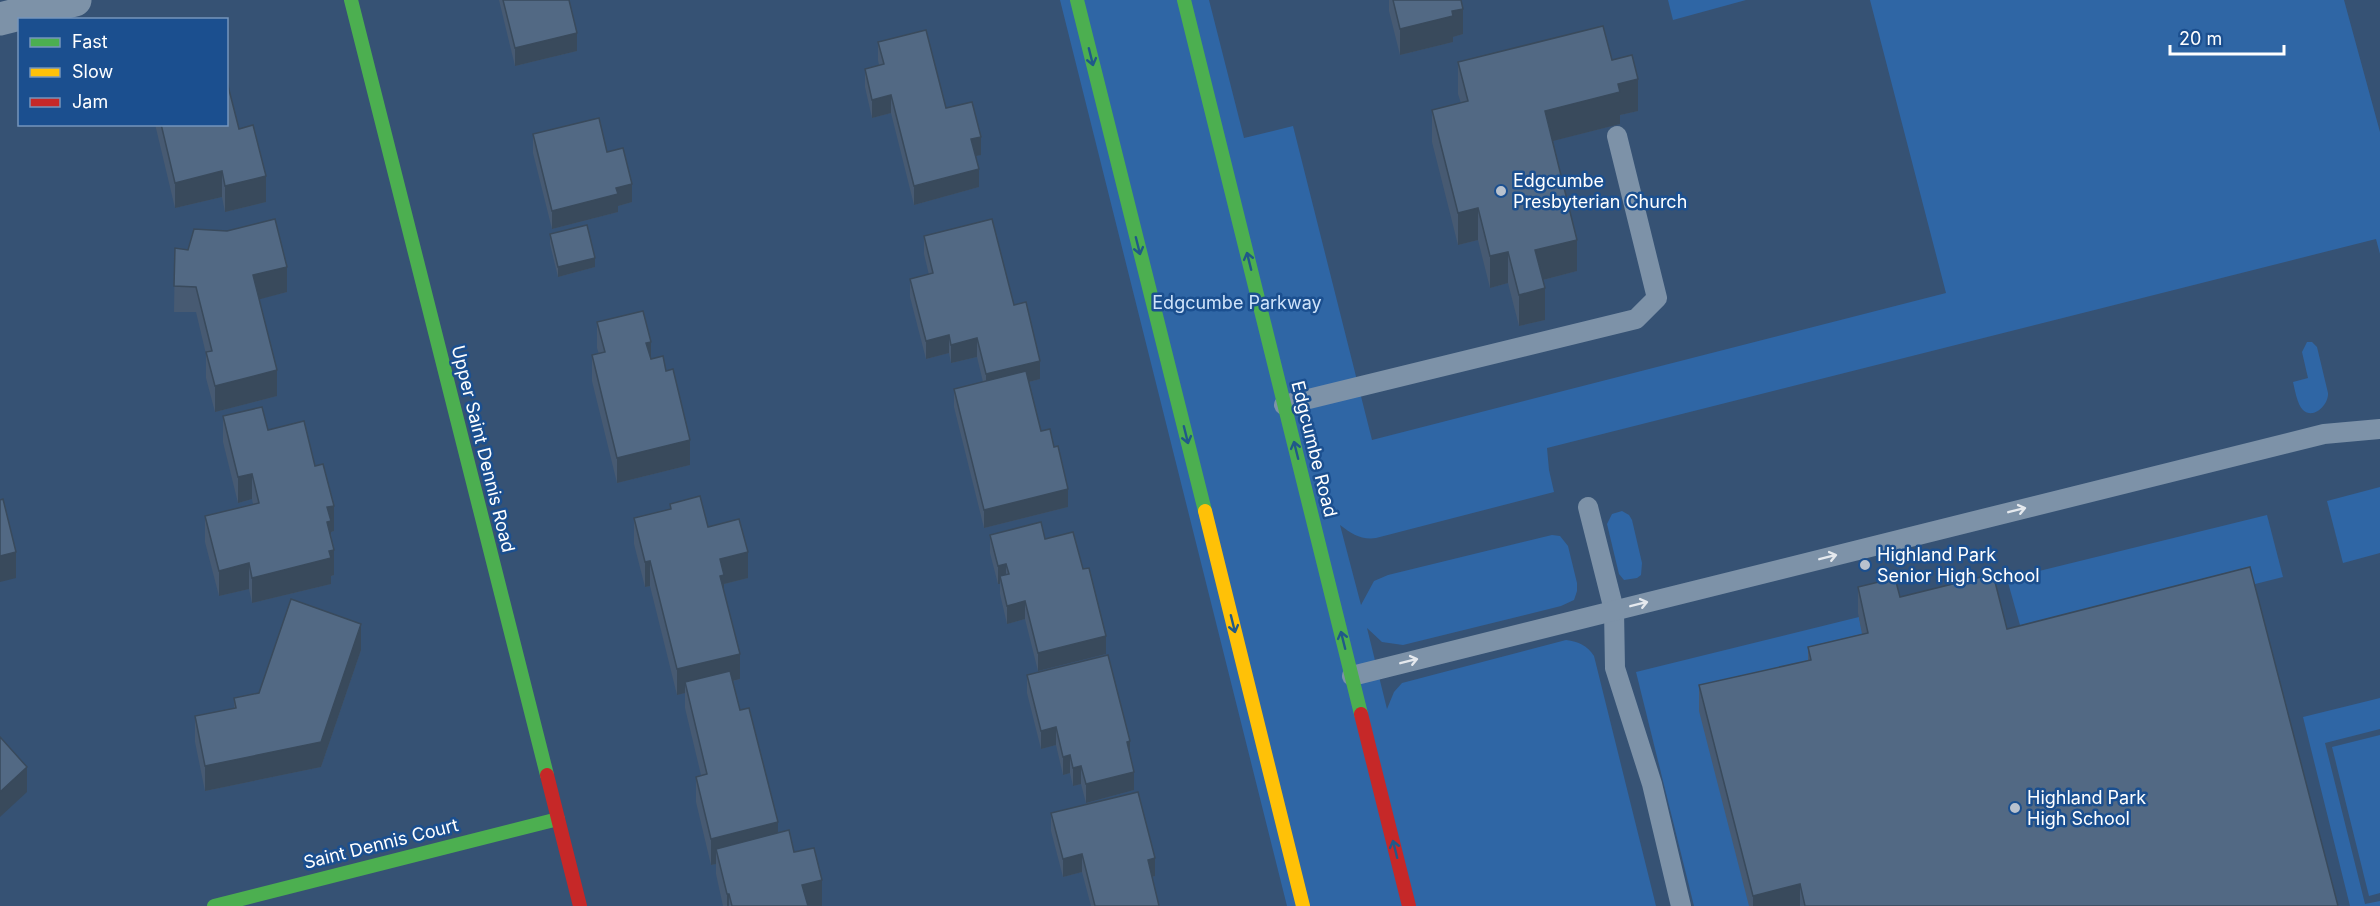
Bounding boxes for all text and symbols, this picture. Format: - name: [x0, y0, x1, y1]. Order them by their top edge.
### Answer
- legend: [18, 18, 228, 126]
- scale bar: [2170, 18, 2284, 56]
- text: 20 m: [2179, 28, 2222, 49]
- text: Fast: [72, 31, 108, 52]
- one-way arrow: [1086, 47, 1098, 66]
- text: Slow: [72, 61, 113, 82]
- text: Jam: [72, 91, 108, 112]
- place label: Edgcumbe Presbyterian Church: [1513, 170, 1687, 212]
- marker: Edgcumbe Presbyterian Church: [1494, 184, 1508, 198]
- one-way arrow: [1133, 236, 1145, 255]
- one-way arrow: [1242, 252, 1254, 271]
- park label: Edgcumbe Parkway: [1152, 292, 1322, 313]
- street label: Upper Saint Dennis Road: [448, 343, 519, 554]
- street label: Edgcumbe Road: [1287, 379, 1342, 519]
- one-way arrow: [1180, 425, 1192, 444]
- one-way arrow: [1289, 441, 1301, 460]
- one-way arrow: [2007, 503, 2026, 515]
- place label: Highland Park Senior High School: [1877, 544, 2040, 586]
- one-way arrow: [1818, 550, 1837, 562]
- marker: Highland Park Senior High School: [1858, 558, 1872, 572]
- one-way arrow: [1629, 598, 1648, 610]
- one-way arrow: [1227, 615, 1239, 634]
- one-way arrow: [1337, 630, 1348, 649]
- one-way arrow: [1399, 655, 1418, 667]
- place label: Highland Park High School: [2027, 787, 2146, 829]
- marker: Highland Park High School: [2008, 801, 2022, 815]
- street label: Saint Dennis Court: [301, 814, 461, 873]
- one-way arrow: [1389, 840, 1401, 859]

